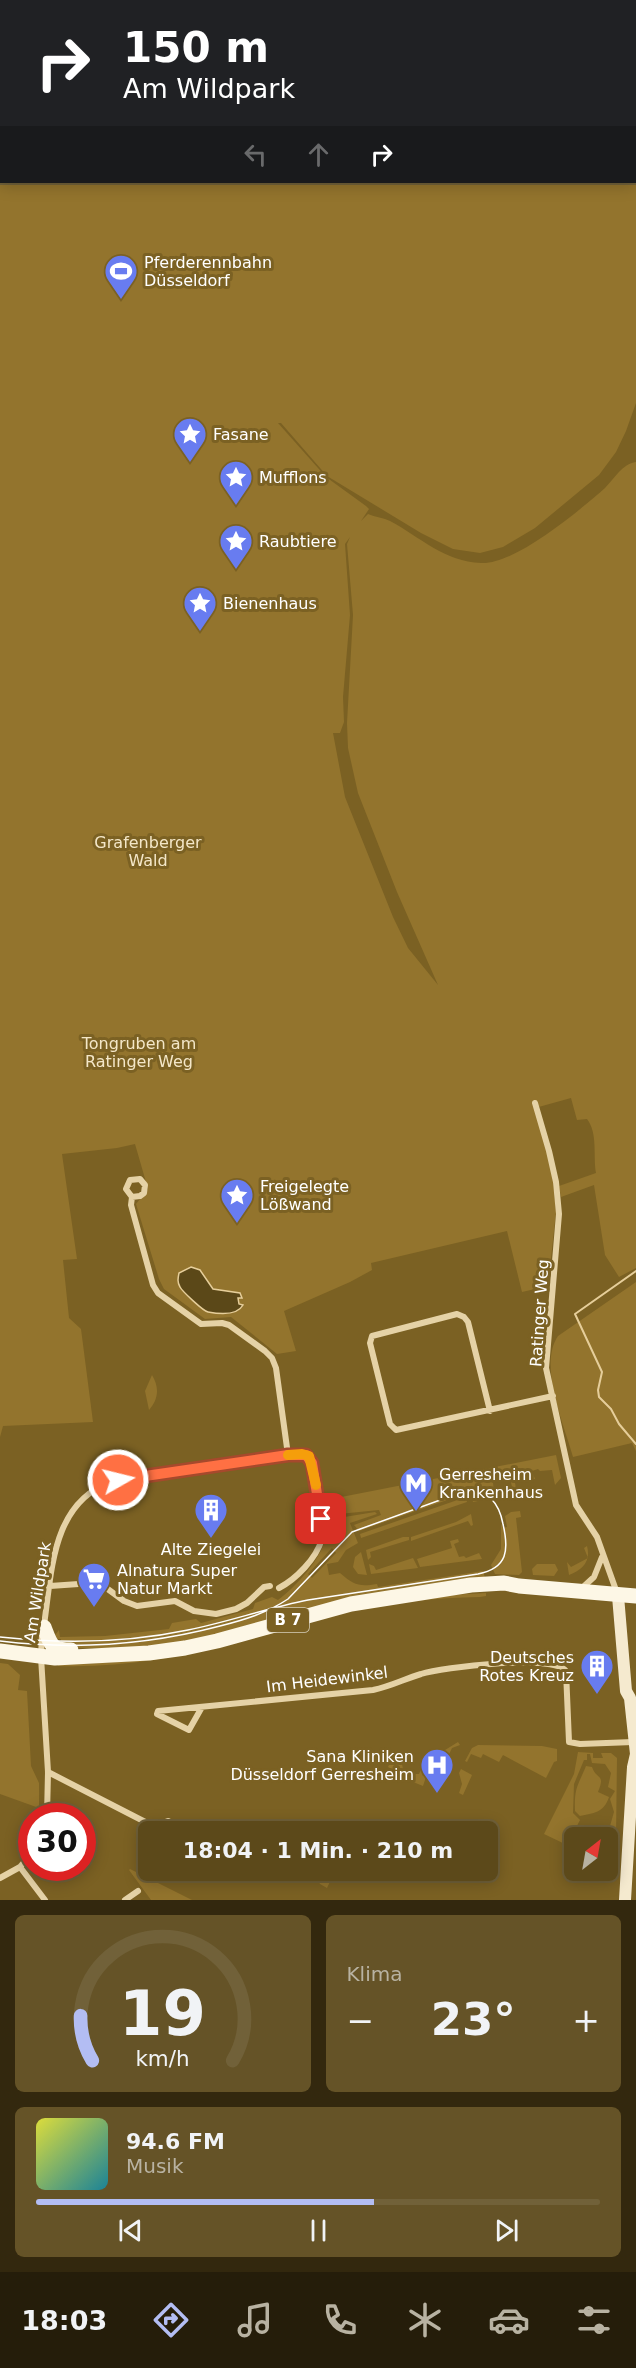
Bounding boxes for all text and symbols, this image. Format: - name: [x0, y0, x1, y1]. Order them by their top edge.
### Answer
- text: 150 m: [123, 23, 269, 72]
- icon: right: [24, 24, 102, 102]
- text: Am Wildpark: [123, 73, 295, 104]
- icon: left: [239, 138, 272, 171]
- icon: ahead: [302, 138, 335, 171]
- icon: right: [365, 138, 398, 171]
- sports icon: Pferderennbahn Düsseldorf: [103, 253, 139, 300]
- place label: Pferderennbahn Düsseldorf: [144, 253, 272, 290]
- place icon: Fasane: [172, 416, 208, 463]
- place label: Fasane: [213, 425, 269, 444]
- place icon: Mufflons: [218, 459, 254, 506]
- place label: Mufflons: [259, 468, 327, 487]
- place icon: Raubtiere: [218, 523, 254, 570]
- place label: Raubtiere: [259, 532, 337, 551]
- place icon: Bienenhaus: [182, 585, 218, 632]
- place label: Bienenhaus: [223, 594, 317, 613]
- park label: Grafenberger Wald: [94, 833, 202, 870]
- park label: Tongruben am Ratinger Weg: [81, 1034, 196, 1071]
- place icon: Freigelegte Lößwand: [219, 1177, 255, 1224]
- place label: Freigelegte Lößwand: [260, 1177, 349, 1214]
- street label: Ratinger Weg: [526, 1259, 553, 1368]
- position arrow: [86, 1448, 150, 1512]
- metro station icon: Gerresheim Krankenhaus: [398, 1465, 434, 1512]
- place label: Gerresheim Krankenhaus: [439, 1465, 543, 1502]
- building icon: Alte Ziegelei: [193, 1492, 229, 1539]
- pin: [295, 1493, 346, 1544]
- icon: arrive: [304, 1502, 337, 1535]
- street label: Am Wildpark: [20, 1540, 55, 1644]
- place label: Alte Ziegelei: [161, 1540, 261, 1559]
- supermarket icon: Alnatura Super Natur Markt: [76, 1561, 112, 1608]
- place label: Alnatura Super Natur Markt: [117, 1561, 238, 1598]
- road number: B 7: [267, 1608, 309, 1632]
- place label: Deutsches Rotes Kreuz: [479, 1648, 574, 1685]
- building icon: Deutsches Rotes Kreuz: [579, 1648, 615, 1695]
- street label: Im Heidewinkel: [265, 1663, 389, 1696]
- place label: Sana Kliniken Düsseldorf Gerresheim: [230, 1747, 414, 1784]
- hospital icon: Sana Kliniken Düsseldorf Gerresheim: [419, 1747, 455, 1794]
- speed limit sign: 30: [18, 1803, 96, 1881]
- north arrow: [564, 1827, 618, 1881]
- map controls: [564, 1827, 618, 1881]
- text: 18:04 · 1 Min. · 210 m: [183, 1838, 453, 1863]
- text: Klima: [347, 1962, 402, 1986]
- text: 19: [119, 1977, 206, 2050]
- text: 23°: [431, 1993, 516, 2046]
- text: −: [347, 2001, 374, 2040]
- text: +: [572, 2001, 600, 2040]
- text: km/h: [136, 2046, 190, 2071]
- text: 94.6 FM: [126, 2129, 225, 2154]
- text: Musik: [126, 2154, 184, 2178]
- icon: previous: [114, 2214, 147, 2247]
- icon: pause: [302, 2214, 335, 2247]
- icon: next: [490, 2214, 523, 2247]
- icon: directions: [150, 2299, 192, 2341]
- icon: music: [234, 2299, 276, 2341]
- icon: phone: [319, 2299, 361, 2341]
- icon: climate: [404, 2299, 446, 2341]
- icon: car: [488, 2299, 530, 2341]
- icon: filters: [573, 2299, 615, 2341]
- text: 18:03: [21, 2305, 107, 2336]

